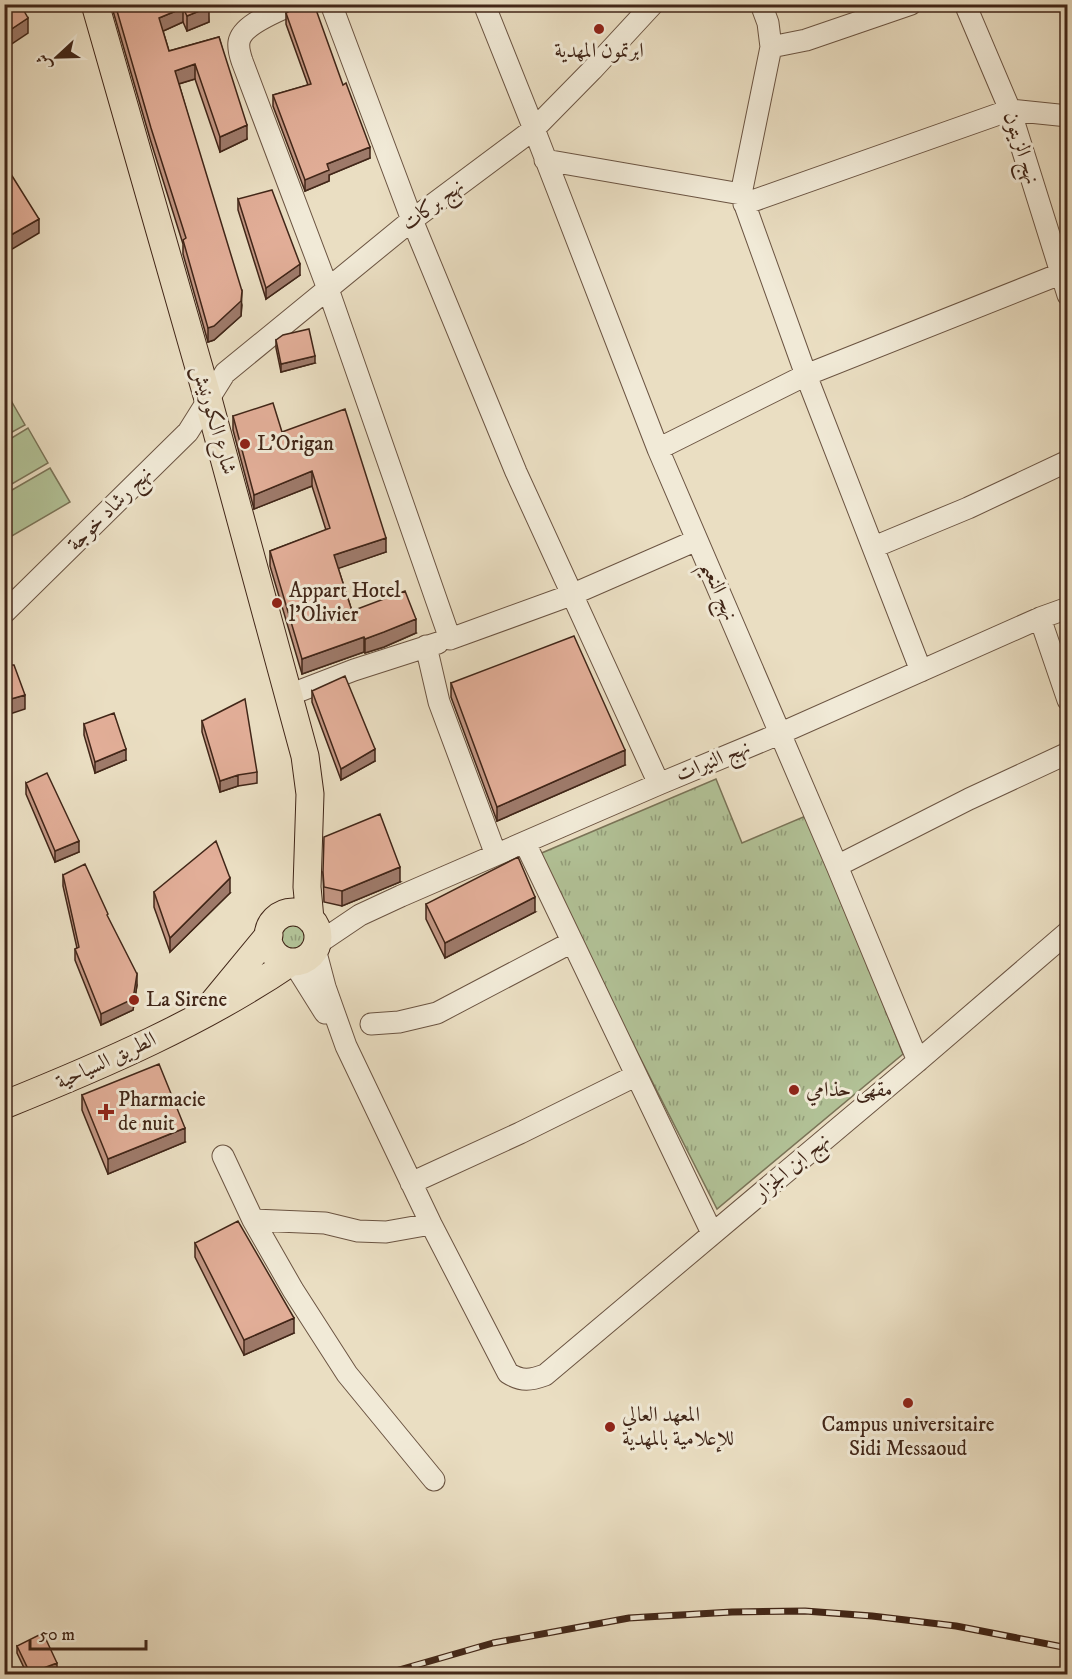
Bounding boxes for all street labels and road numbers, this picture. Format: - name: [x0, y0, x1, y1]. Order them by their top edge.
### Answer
- street label: نهج الزيتون: [992, 108, 1045, 189]
- street label: نهج بركات: [397, 173, 472, 241]
- street label: شارع الكورنيش: [182, 362, 242, 479]
- street label: نهج رشاد خوجة: [62, 461, 162, 561]
- street label: نهج النعيم: [689, 557, 743, 627]
- street label: نهج النيرات: [672, 734, 756, 792]
- street label: الطريق السياحية: [52, 1026, 160, 1096]
- street label: نهج ابن الجزار: [747, 1128, 839, 1212]

